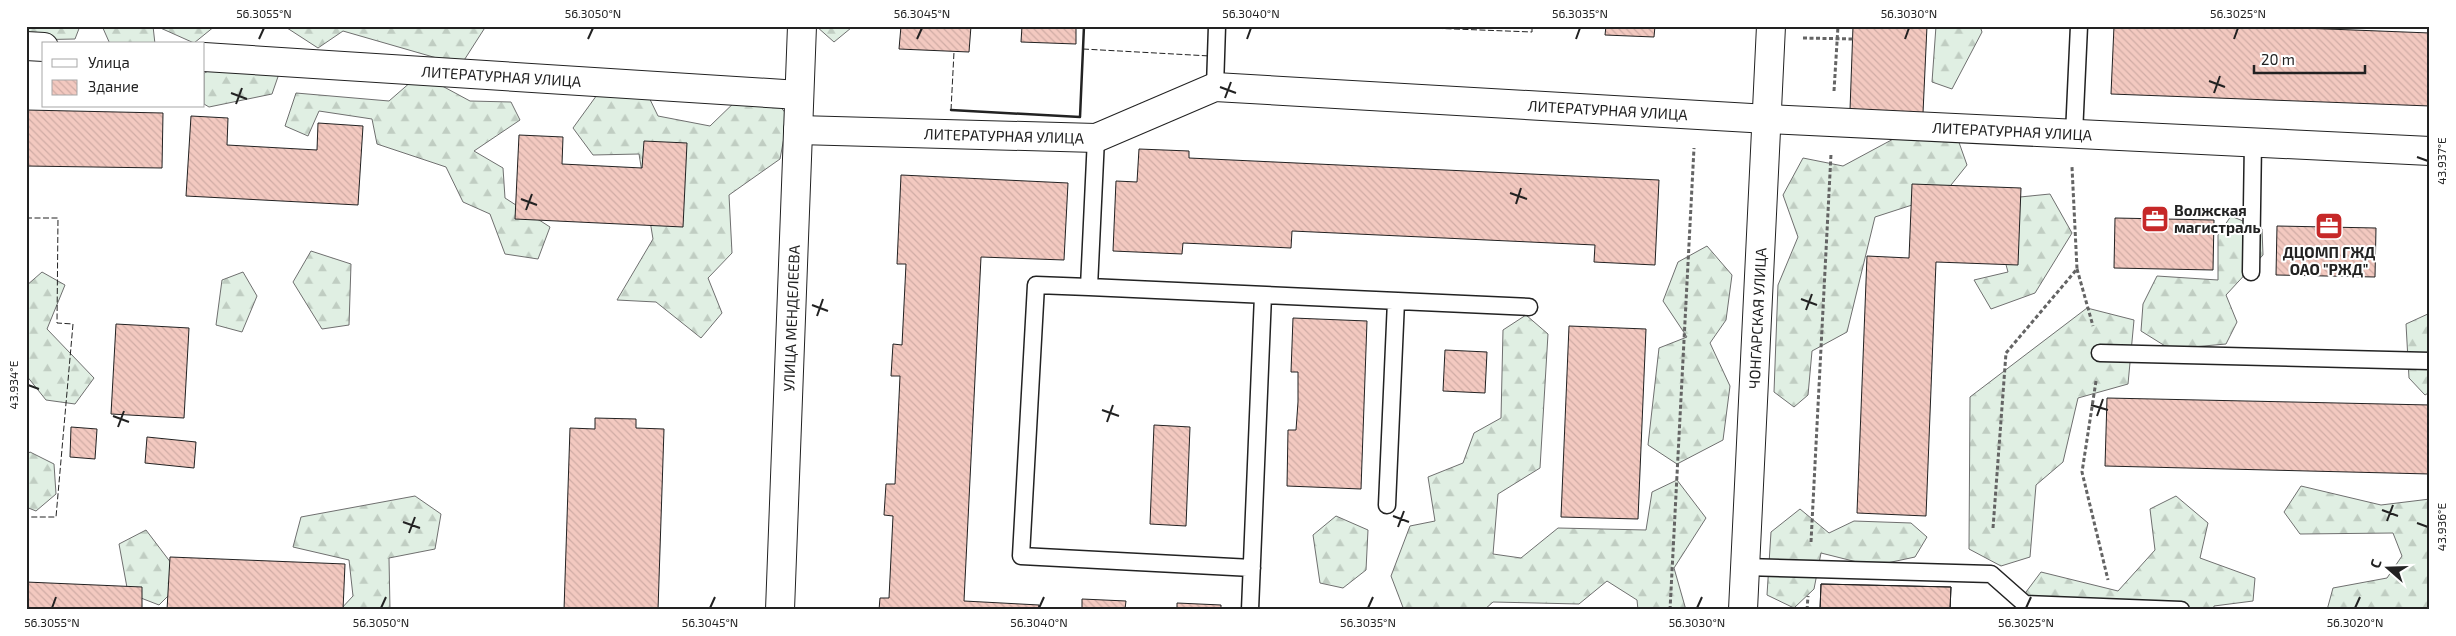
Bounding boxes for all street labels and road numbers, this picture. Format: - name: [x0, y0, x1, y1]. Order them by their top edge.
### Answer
- street label: ЛИТЕРАТУРНАЯ УЛИЦА: [421, 62, 583, 90]
- street label: ЛИТЕРАТУРНАЯ УЛИЦА: [1527, 96, 1689, 123]
- street label: ЛИТЕРАТУРНАЯ УЛИЦА: [1932, 118, 2093, 144]
- street label: ЛИТЕРАТУРНАЯ УЛИЦА: [924, 124, 1085, 147]
- street label: УЛИЦА МЕНДЕЛЕЕВА: [779, 244, 803, 392]
- street label: ЧОНГАРСКАЯ УЛИЦА: [1745, 247, 1769, 389]

